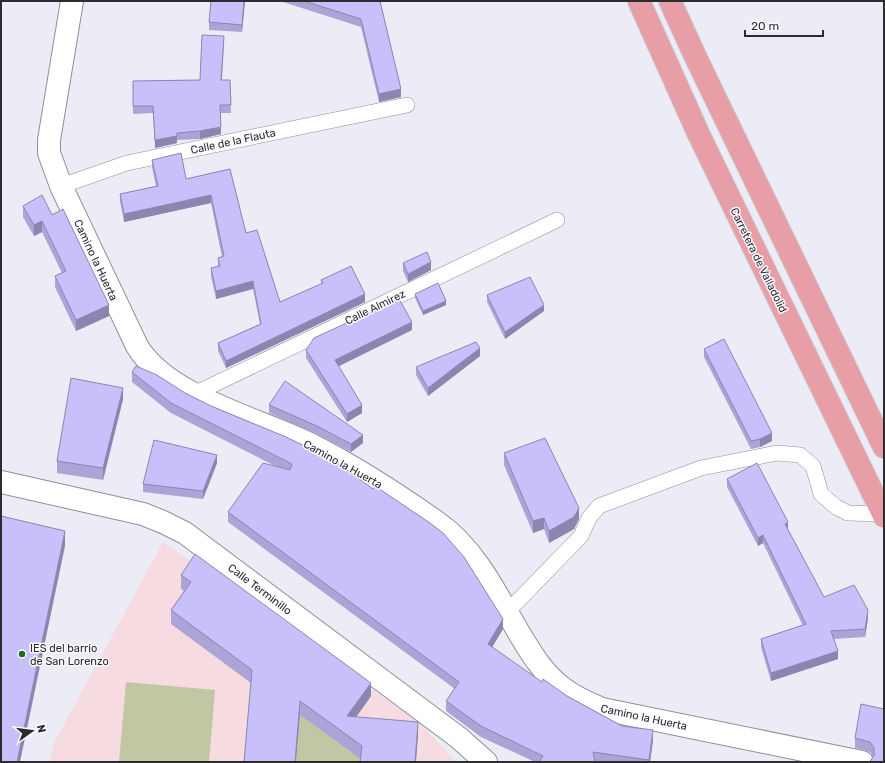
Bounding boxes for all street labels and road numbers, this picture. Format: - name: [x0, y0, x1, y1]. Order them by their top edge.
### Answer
- street label: Calle de la Flauta: [189, 126, 277, 157]
- street label: Carretera de Valladolid: [727, 206, 790, 315]
- street label: Camino la Huerta: [71, 218, 120, 303]
- street label: Calle Almirez: [343, 287, 408, 328]
- street label: Camino la Huerta: [301, 437, 384, 491]
- street label: Calle Terminillo: [225, 561, 294, 618]
- street label: Camino la Huerta: [599, 702, 688, 733]

